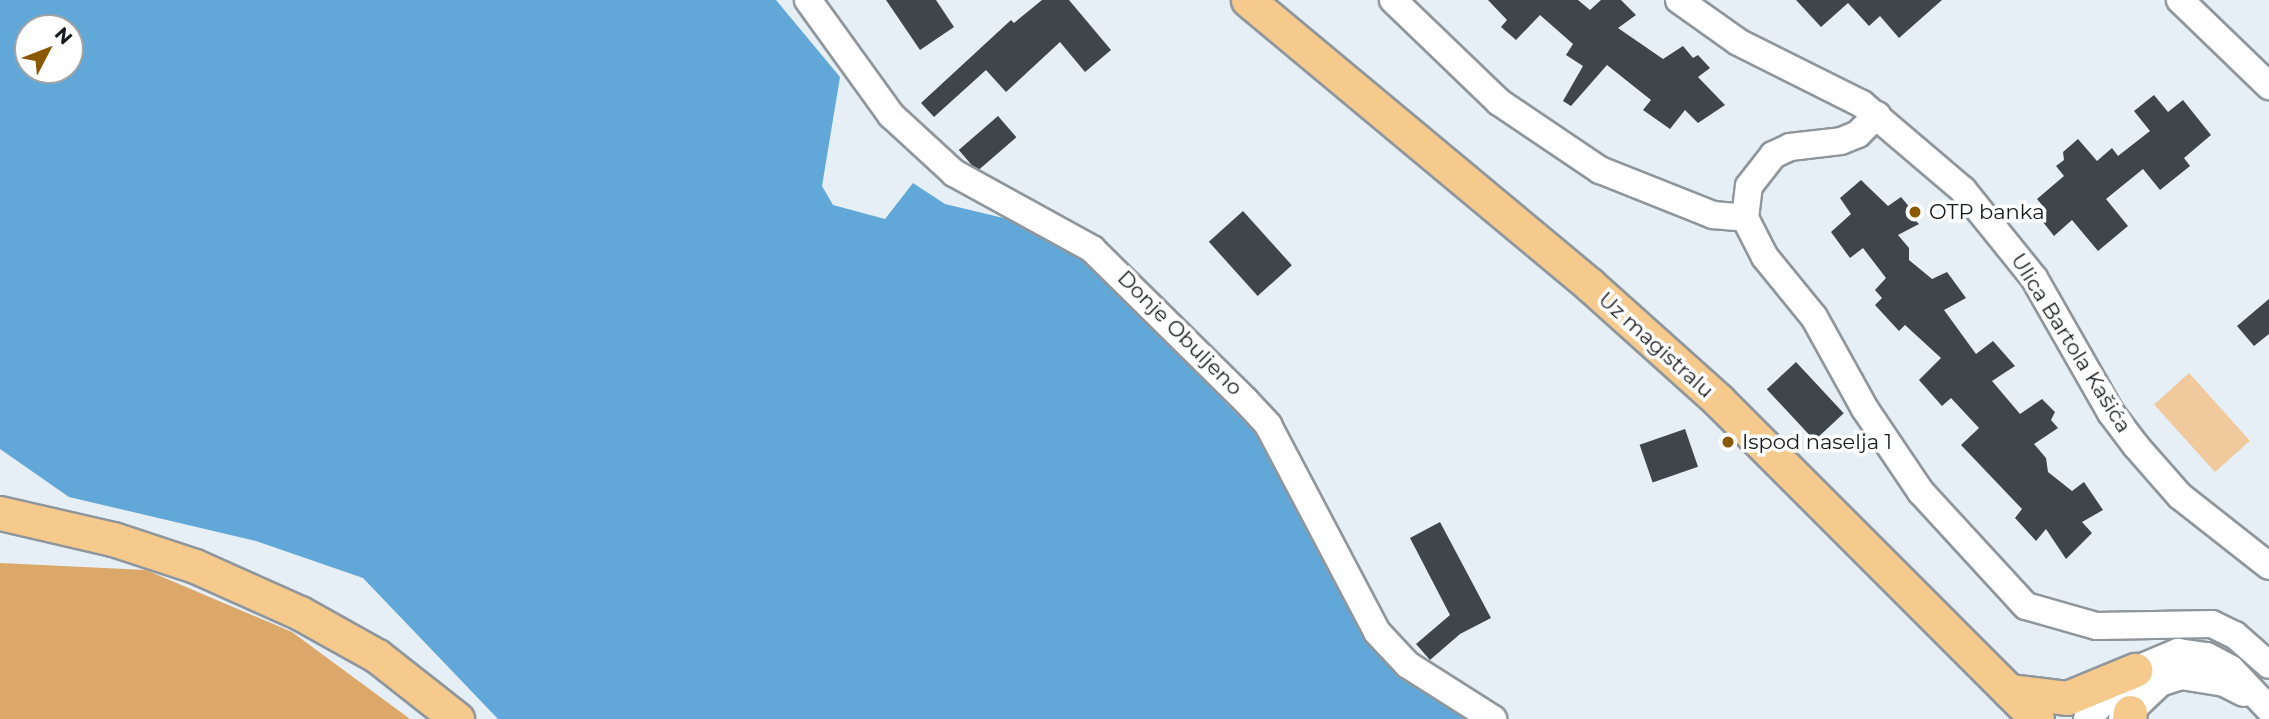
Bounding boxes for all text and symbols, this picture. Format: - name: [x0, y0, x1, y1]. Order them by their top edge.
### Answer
- north arrow: [14, 14, 84, 84]
- text: N: [50, 23, 77, 49]
- place label: OTP banka: [1929, 199, 2045, 225]
- marker: OTP banka: [1907, 204, 1923, 220]
- street label: Ulica Bartola Kašića: [2006, 249, 2136, 437]
- street label: Donje Obuljeno: [1112, 265, 1248, 401]
- street label: Uz magistralu: [1593, 287, 1719, 403]
- place label: Ispod naselja 1: [1742, 429, 1892, 455]
- marker: Ispod naselja 1: [1720, 434, 1736, 450]

